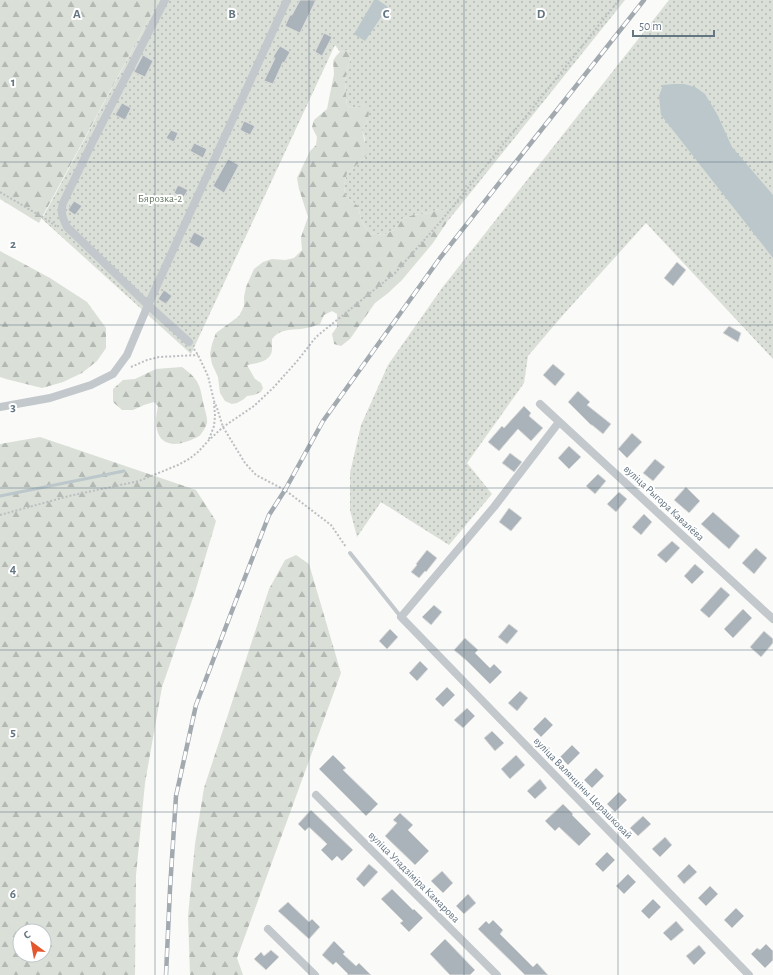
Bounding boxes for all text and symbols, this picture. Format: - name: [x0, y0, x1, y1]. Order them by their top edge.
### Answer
- text: A: [73, 8, 81, 21]
- text: B: [228, 8, 236, 21]
- text: C: [383, 8, 390, 21]
- text: D: [537, 8, 546, 21]
- scale bar: [633, 12, 714, 38]
- text: 50 m: [639, 20, 662, 32]
- text: 1: [11, 76, 15, 89]
- park label: Бярозка-2: [138, 193, 182, 204]
- text: 2: [10, 238, 16, 251]
- text: 3: [10, 401, 16, 414]
- street label: вуліца Рыгора Кавалёва: [622, 463, 706, 543]
- text: 4: [10, 563, 17, 576]
- text: 5: [10, 726, 16, 739]
- street label: вуліца Валянціны Церашковай: [532, 735, 634, 841]
- street label: вуліца Уладзіміра Камарова: [366, 829, 462, 925]
- text: 6: [10, 888, 16, 901]
- north arrow: [12, 923, 52, 963]
- text: С: [21, 929, 32, 941]

